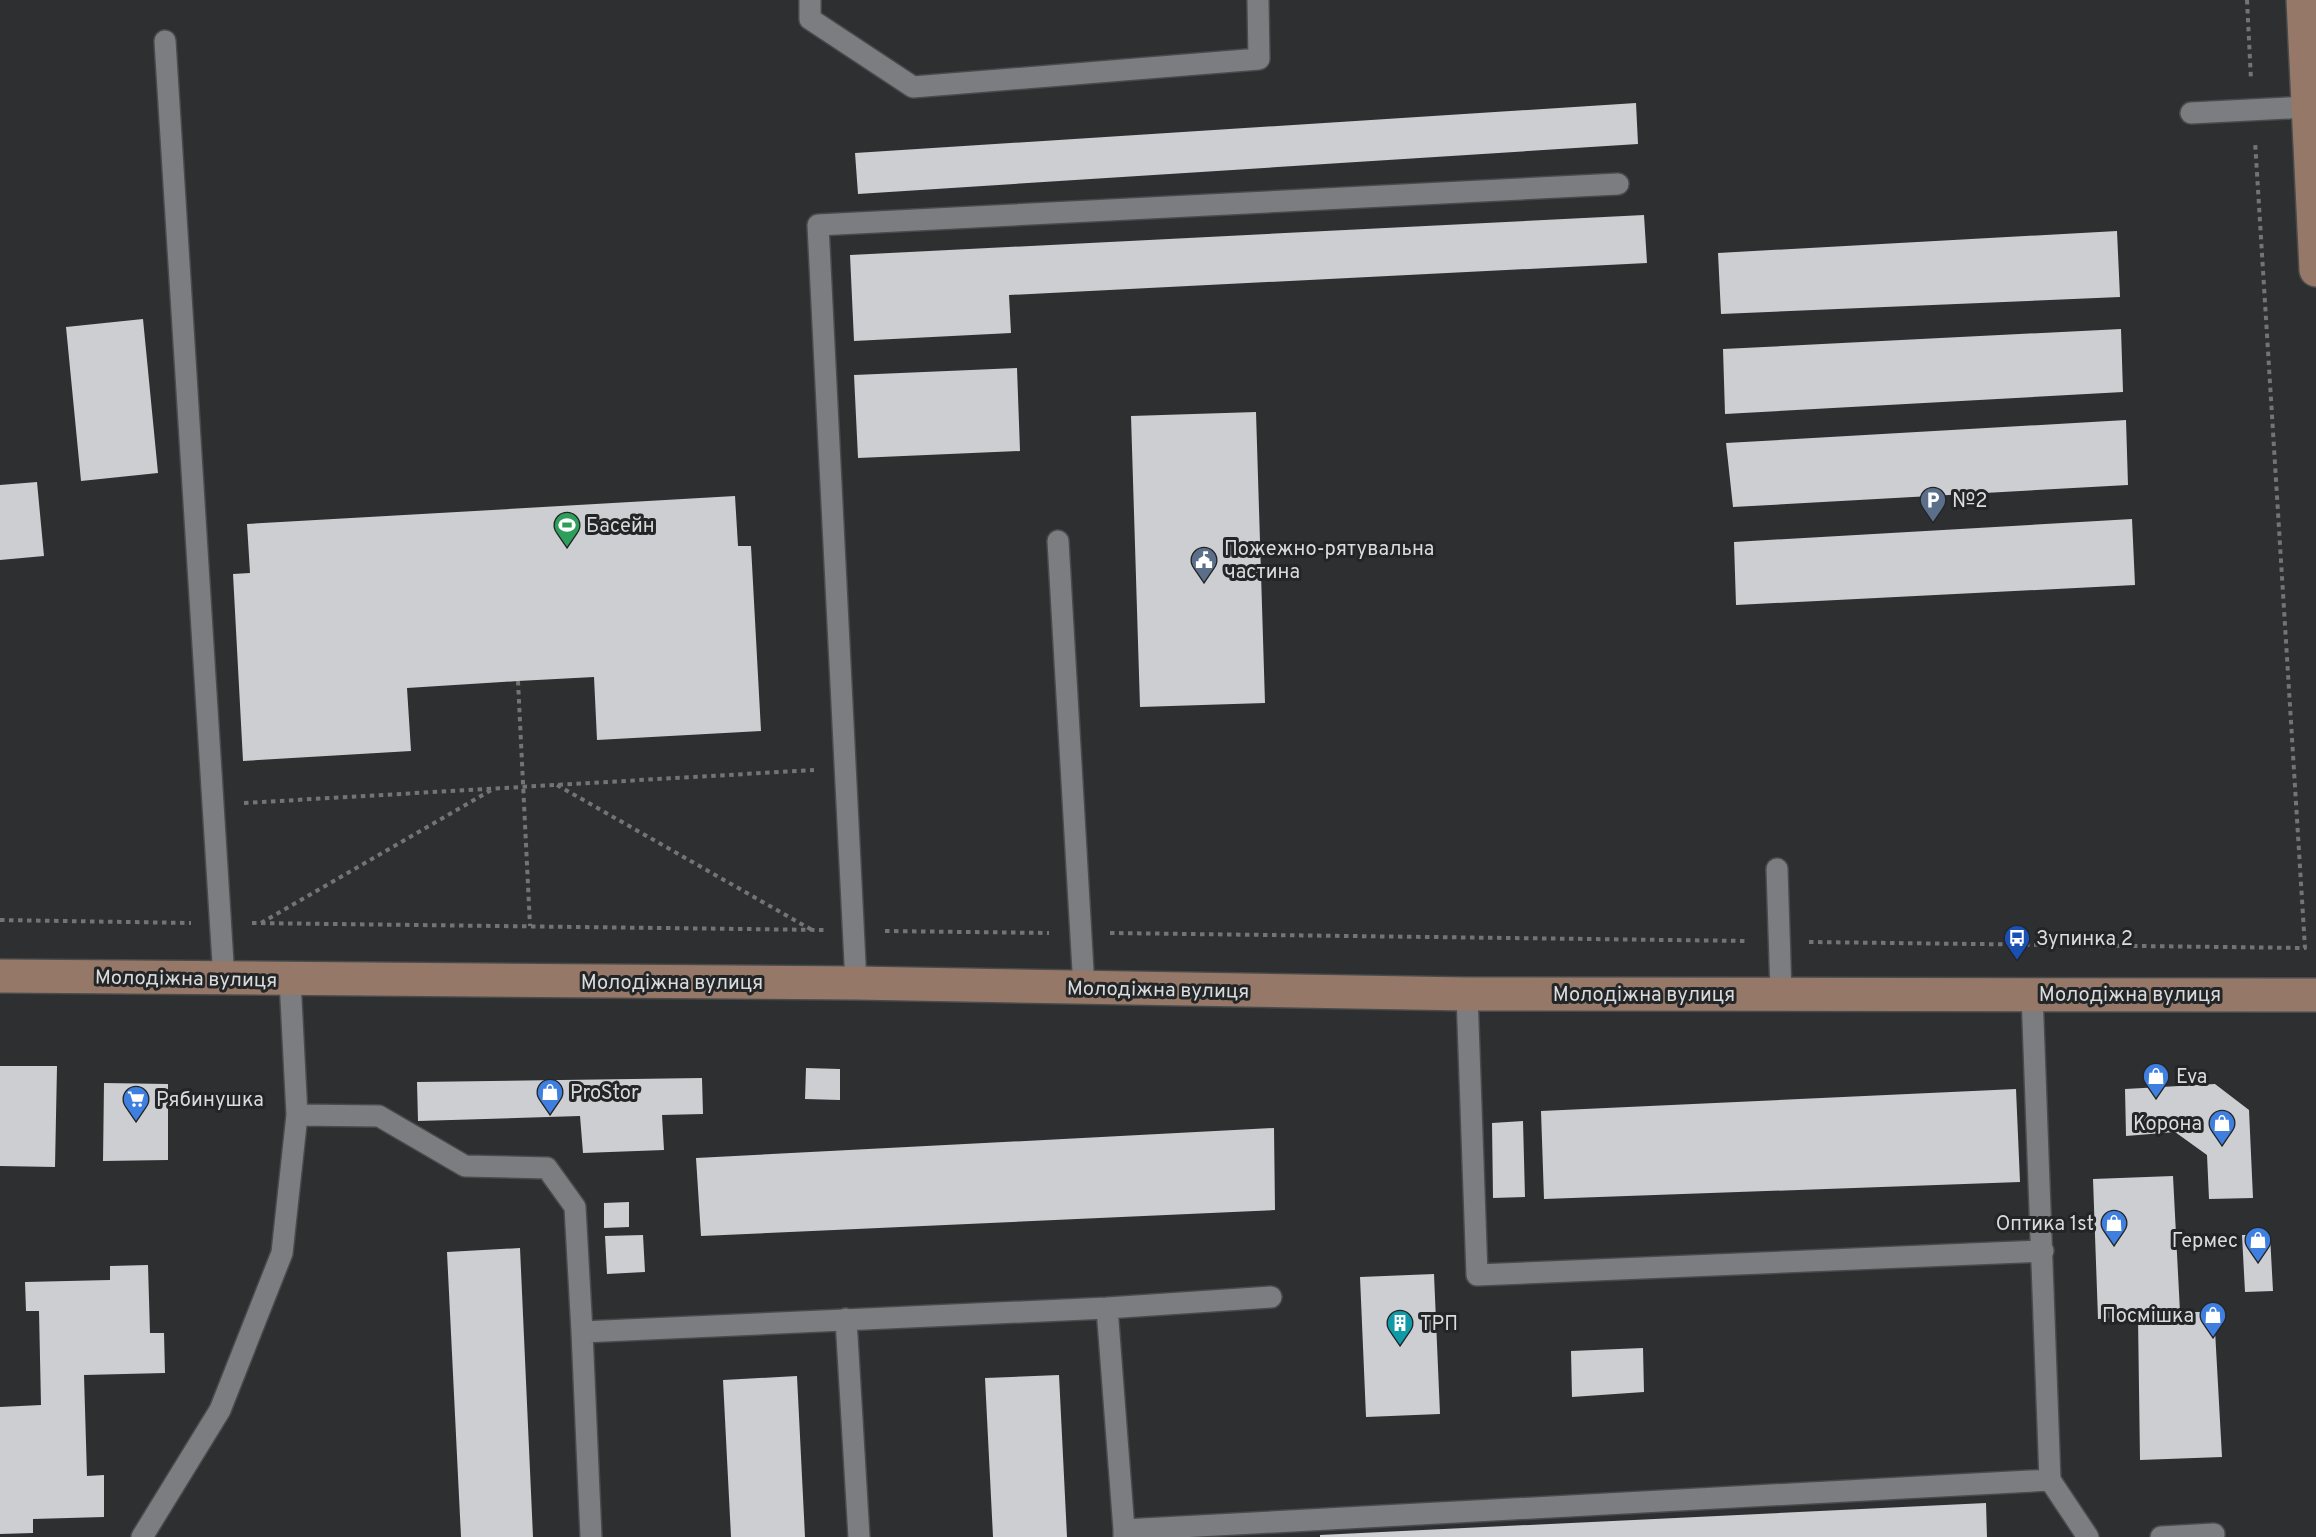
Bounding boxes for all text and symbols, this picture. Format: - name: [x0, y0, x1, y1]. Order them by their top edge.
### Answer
- parking icon: №2: [1918, 485, 1948, 523]
- place label: №2: [1952, 489, 1988, 515]
- sports icon: Басейн: [552, 510, 582, 548]
- place label: Басейн: [586, 514, 655, 540]
- place label: Пожежно-рятувальна частина: [1224, 537, 1434, 586]
- public building icon: Пожежно-рятувальна частина: [1189, 545, 1219, 583]
- bus stop icon: Зупинка 2: [2002, 923, 2032, 961]
- place label: Зупинка 2: [2036, 927, 2133, 953]
- street label: Молодіжна вулиця: [95, 965, 277, 995]
- street label: Молодіжна вулиця: [581, 971, 763, 997]
- street label: Молодіжна вулиця: [1067, 976, 1249, 1006]
- street label: Молодіжна вулиця: [1553, 983, 1735, 1009]
- street label: Молодіжна вулиця: [2039, 983, 2221, 1009]
- shop icon: Eva: [2141, 1061, 2171, 1099]
- place label: Eva: [2176, 1065, 2207, 1091]
- shop icon: ProStor: [535, 1077, 565, 1115]
- place label: ProStor: [570, 1081, 639, 1107]
- supermarket icon: Рябинушка: [121, 1084, 151, 1122]
- place label: Рябинушка: [156, 1088, 264, 1114]
- shop icon: Корона: [2207, 1108, 2237, 1146]
- place label: Корона: [2133, 1112, 2202, 1138]
- shop icon: Оптика 1st: [2099, 1208, 2129, 1246]
- place label: Оптика 1st: [1996, 1212, 2094, 1238]
- shop icon: Гермес: [2243, 1225, 2273, 1263]
- place label: Гермес: [2172, 1229, 2238, 1255]
- shop icon: Посмішка: [2198, 1300, 2228, 1338]
- place label: Посмішка: [2102, 1304, 2194, 1330]
- building icon: ТРП: [1385, 1308, 1415, 1346]
- place label: ТРП: [1420, 1312, 1458, 1338]

